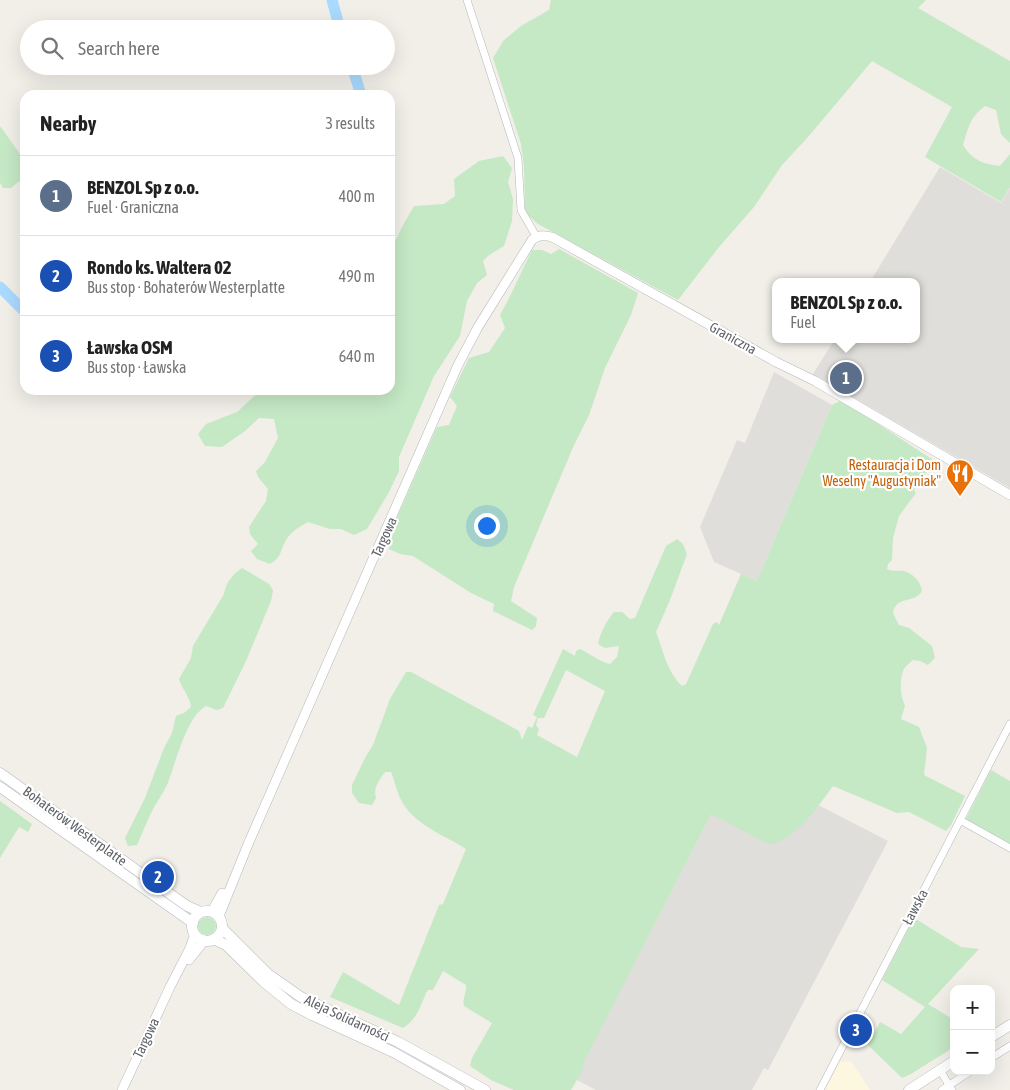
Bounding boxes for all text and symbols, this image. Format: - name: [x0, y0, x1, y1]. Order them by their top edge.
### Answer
- search box: [20, 20, 395, 75]
- icon: search: [38, 34, 66, 62]
- text: Search here: [78, 37, 160, 59]
- text: Nearby: [40, 111, 96, 135]
- text: 3 results: [325, 114, 375, 132]
- text: BENZOL Sp z o.o.: [87, 176, 199, 198]
- text: 1: [52, 187, 60, 205]
- text: 400 m: [339, 187, 375, 205]
- text: Fuel · Graniczna: [87, 198, 179, 216]
- text: Rondo ks. Waltera 02: [87, 256, 232, 278]
- text: 2: [52, 267, 60, 285]
- text: 490 m: [339, 267, 375, 285]
- text: Bus stop · Bohaterów Westerplatte: [87, 278, 285, 296]
- popup: [772, 278, 920, 343]
- text: BENZOL Sp z o.o.: [790, 291, 902, 313]
- text: Fuel: [790, 313, 816, 331]
- street label: Graniczna: [707, 319, 759, 357]
- text: Ławska OSM: [87, 336, 173, 358]
- text: 3: [52, 347, 60, 365]
- text: 640 m: [339, 347, 375, 365]
- text: Bus stop · Ławska: [87, 358, 186, 376]
- pin: 1: [830, 359, 862, 397]
- place label: Restauracja i Dom Weselny "Augustyniak": [822, 457, 941, 489]
- restaurant icon: Restauracja i Dom Weselny "Augustyniak": [945, 458, 975, 497]
- your location: [474, 513, 500, 539]
- street label: Targowa: [368, 514, 400, 560]
- street label: Bohaterów Westerplatte: [20, 783, 130, 869]
- pin: 2: [142, 858, 174, 896]
- street label: Ławska: [899, 887, 931, 927]
- map controls: [950, 985, 995, 1075]
- button: +: [950, 985, 995, 1030]
- street label: Aleja Solidarności: [302, 991, 392, 1045]
- pin: 3: [840, 1011, 872, 1049]
- street label: Targowa: [130, 1015, 162, 1061]
- button: −: [950, 1030, 995, 1075]

